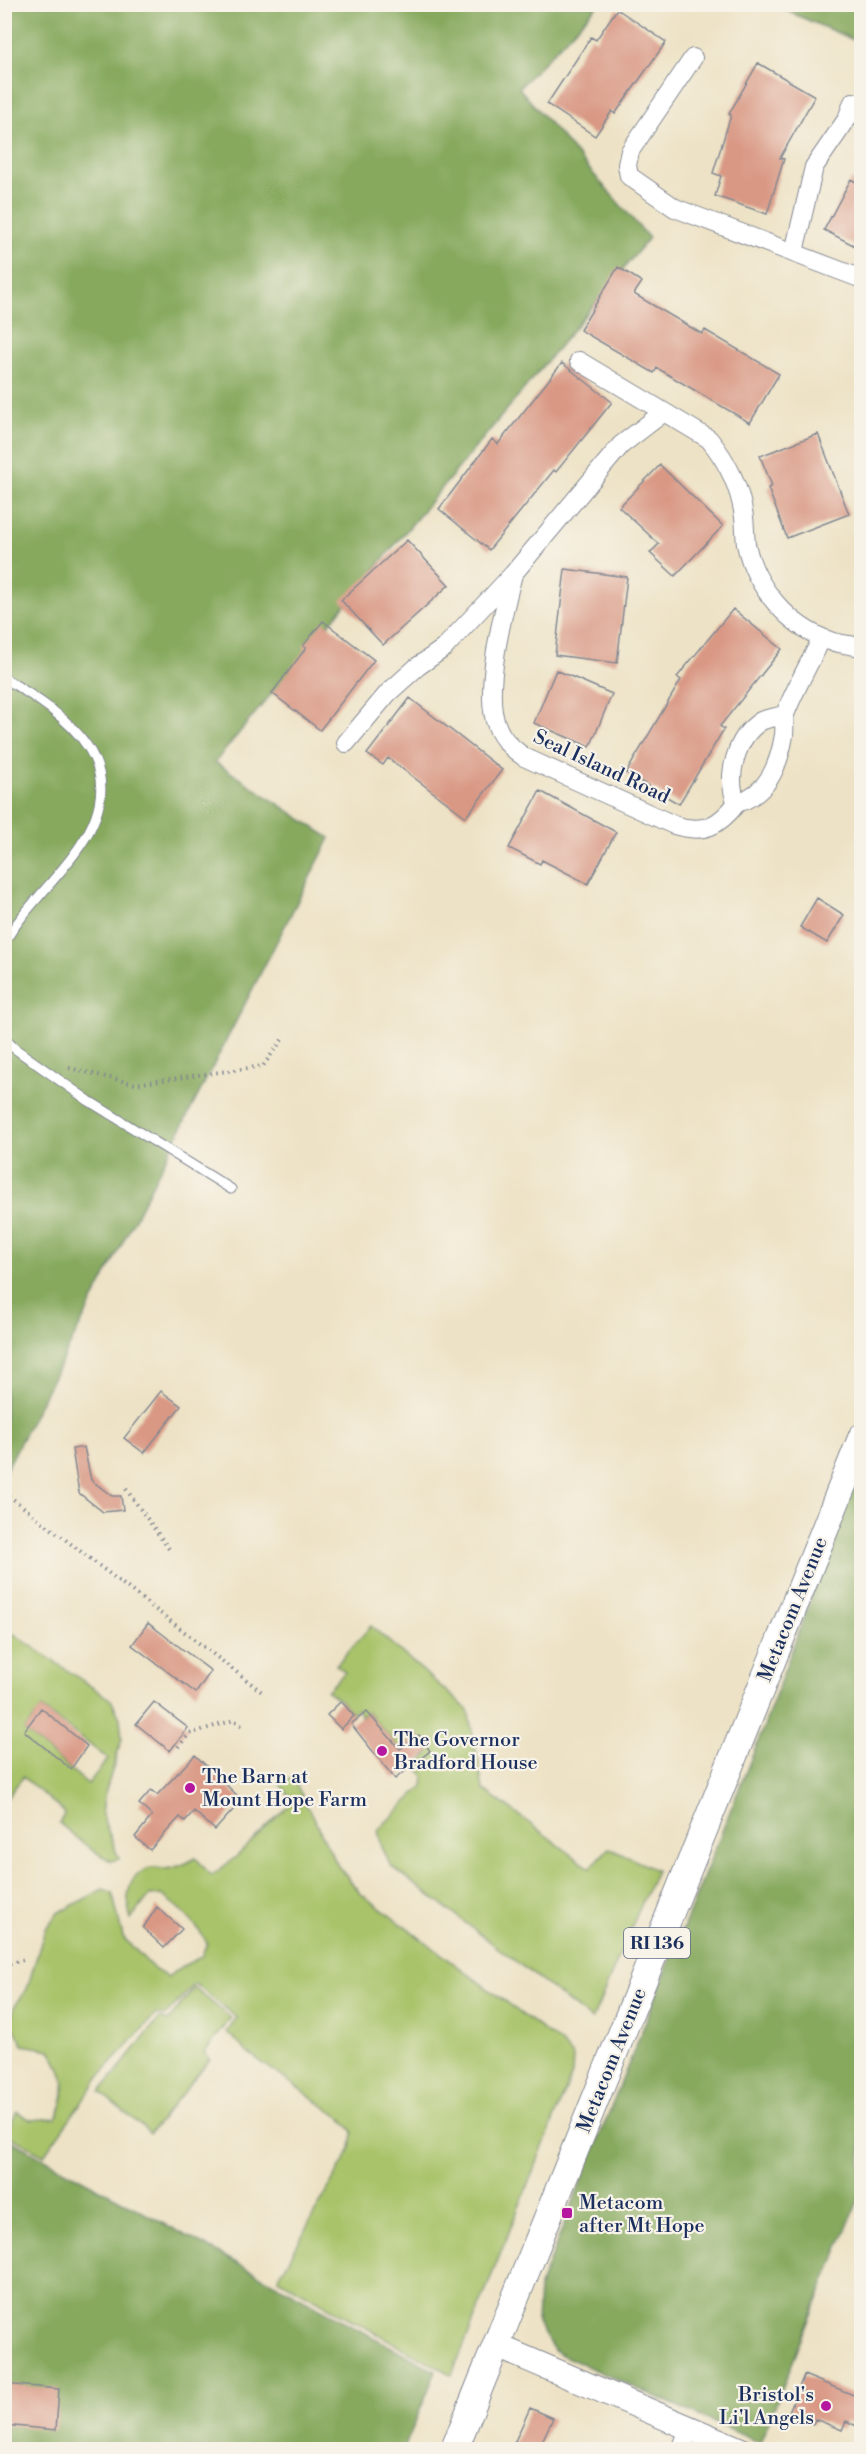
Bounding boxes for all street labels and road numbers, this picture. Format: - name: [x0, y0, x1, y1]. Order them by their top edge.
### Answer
- street label: Seal Island Road: [529, 725, 674, 810]
- street label: Metacom Avenue: [753, 1533, 834, 1686]
- road number: RI 136: [624, 1928, 690, 1958]
- street label: Metacom Avenue: [572, 1984, 653, 2137]

